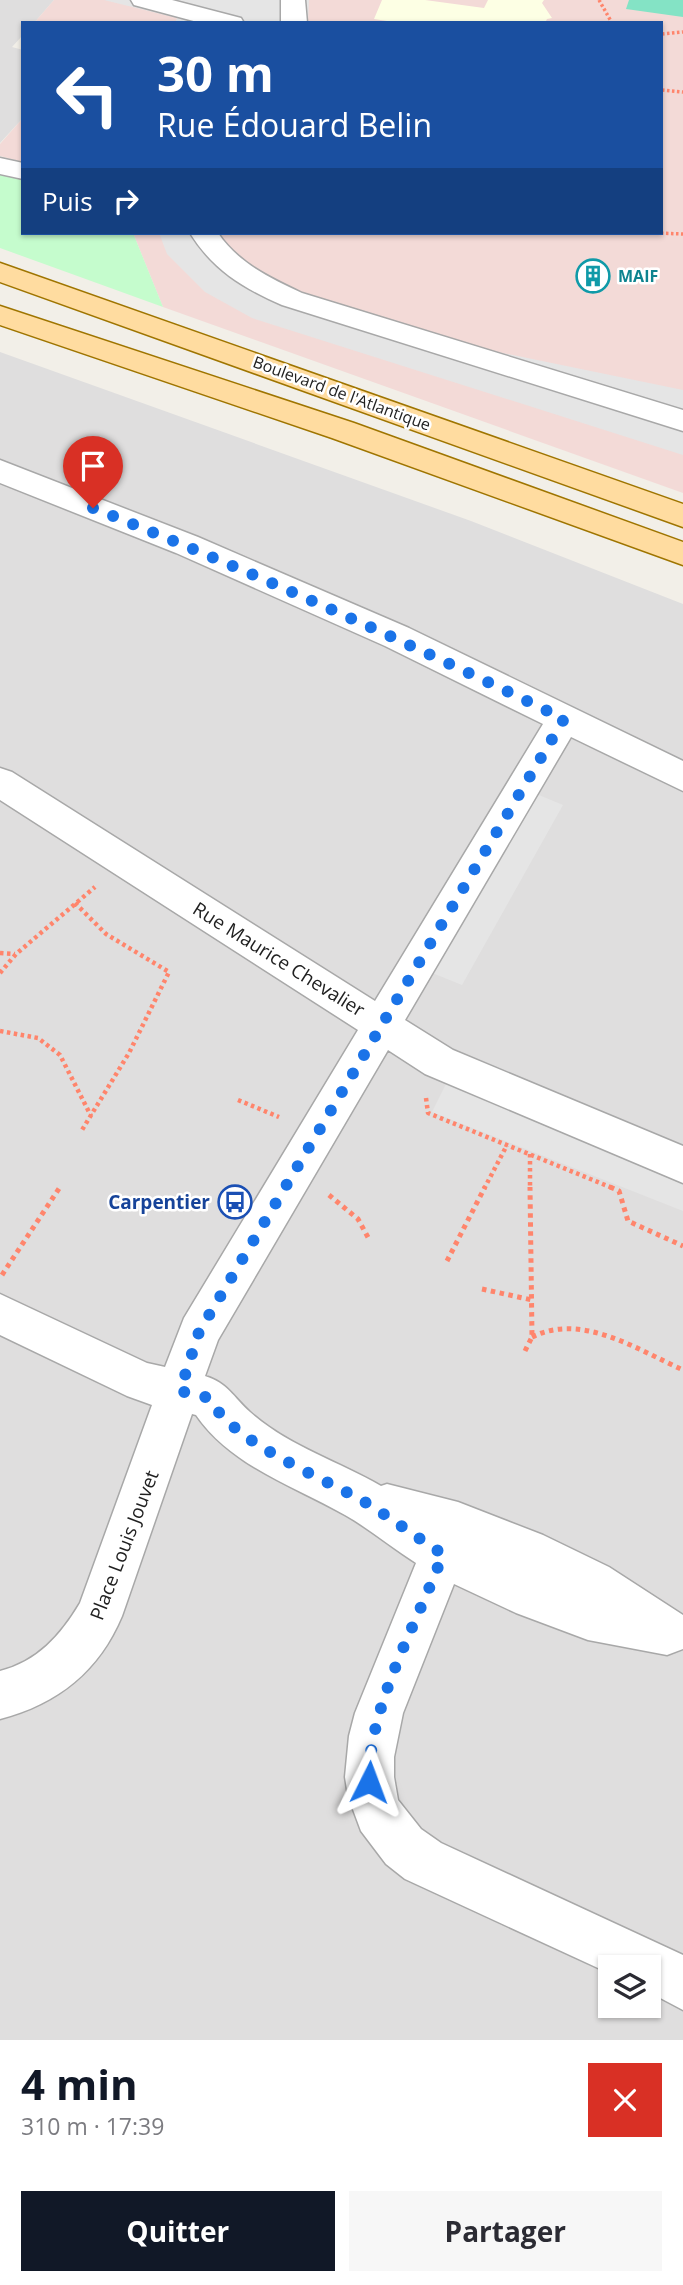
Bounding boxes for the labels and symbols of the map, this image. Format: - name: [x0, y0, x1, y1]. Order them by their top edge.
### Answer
- building icon: MAIF: [574, 257, 612, 295]
- place label: MAIF: [618, 265, 658, 287]
- street label: Boulevard de l'Atlantique: [250, 351, 434, 435]
- pin: [63, 436, 123, 508]
- street label: Rue Maurice Chevalier: [188, 896, 370, 1023]
- bus stop icon: Carpentier: [216, 1183, 254, 1221]
- place label: Carpentier: [108, 1189, 210, 1215]
- street label: Place Louis Jouvet: [83, 1466, 165, 1624]
- position arrow: [332, 1745, 406, 1819]

